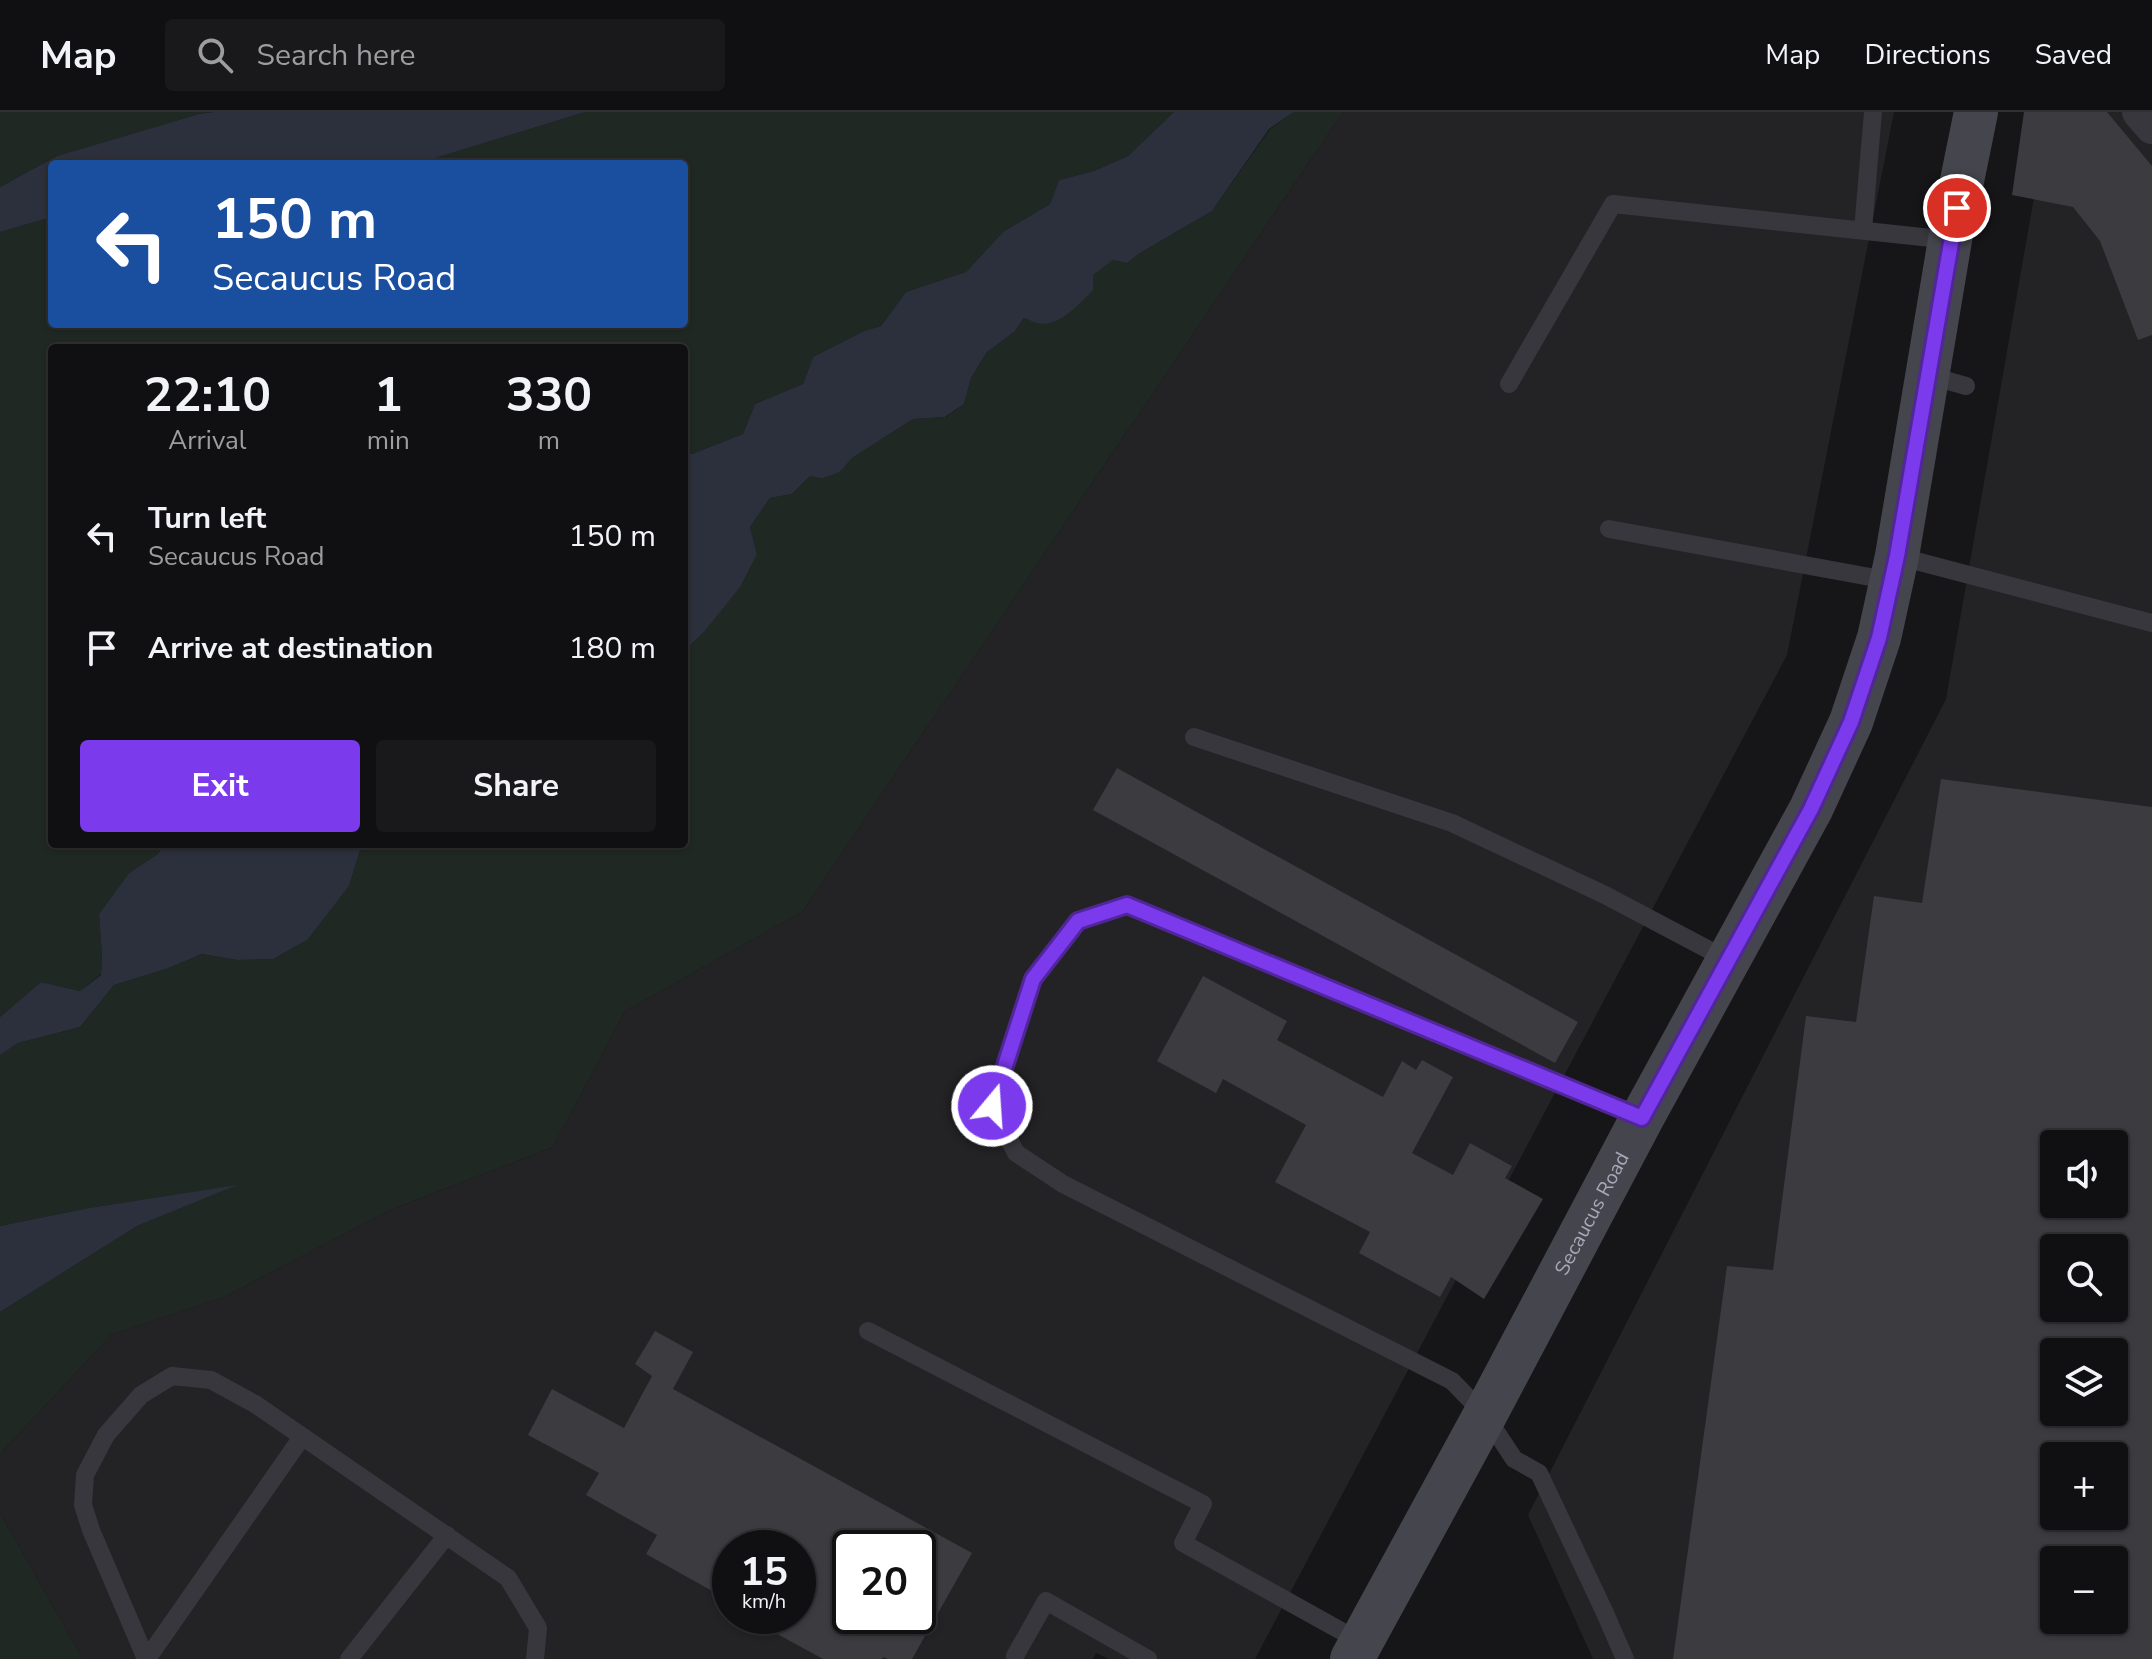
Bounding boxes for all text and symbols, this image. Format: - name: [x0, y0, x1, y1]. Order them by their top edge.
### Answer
- search box: [165, 19, 725, 91]
- text: Map: [40, 30, 117, 81]
- icon: search: [193, 33, 237, 77]
- text: Search here: [257, 35, 416, 76]
- text: Map: [1765, 36, 1820, 74]
- text: Directions: [1864, 36, 1991, 74]
- text: Saved: [2035, 36, 2112, 74]
- pin: [1923, 174, 1991, 242]
- text: 150 m: [212, 181, 377, 258]
- icon: arrive: [1935, 186, 1979, 230]
- icon: left: [80, 192, 184, 296]
- text: Secaucus Road: [212, 254, 456, 303]
- text: 22:10: [144, 362, 271, 428]
- text: 1: [374, 362, 403, 428]
- text: 330: [506, 362, 592, 428]
- text: Arrival: [168, 423, 247, 458]
- text: min: [367, 423, 410, 458]
- text: m: [538, 423, 560, 458]
- text: Turn left: [148, 498, 266, 539]
- icon: left: [80, 514, 124, 558]
- text: 150 m: [569, 516, 656, 557]
- text: Secaucus Road: [148, 539, 324, 574]
- icon: arrive: [80, 626, 124, 670]
- text: Arrive at destination: [148, 628, 433, 669]
- text: 180 m: [569, 628, 656, 669]
- button: Exit: [80, 740, 360, 832]
- button: Share: [376, 740, 656, 832]
- position arrow: [950, 1064, 1034, 1148]
- map controls: [2040, 1130, 2128, 1634]
- button: sound: [2040, 1130, 2128, 1218]
- street label: Secaucus Road: [1548, 1147, 1635, 1280]
- button: search: [2040, 1234, 2128, 1322]
- button: layers: [2040, 1338, 2128, 1426]
- button: +: [2040, 1442, 2128, 1530]
- speed limit sign: 20: [832, 1530, 936, 1634]
- text: 15: [740, 1545, 788, 1599]
- button: −: [2040, 1546, 2128, 1634]
- text: km/h: [742, 1588, 786, 1615]

